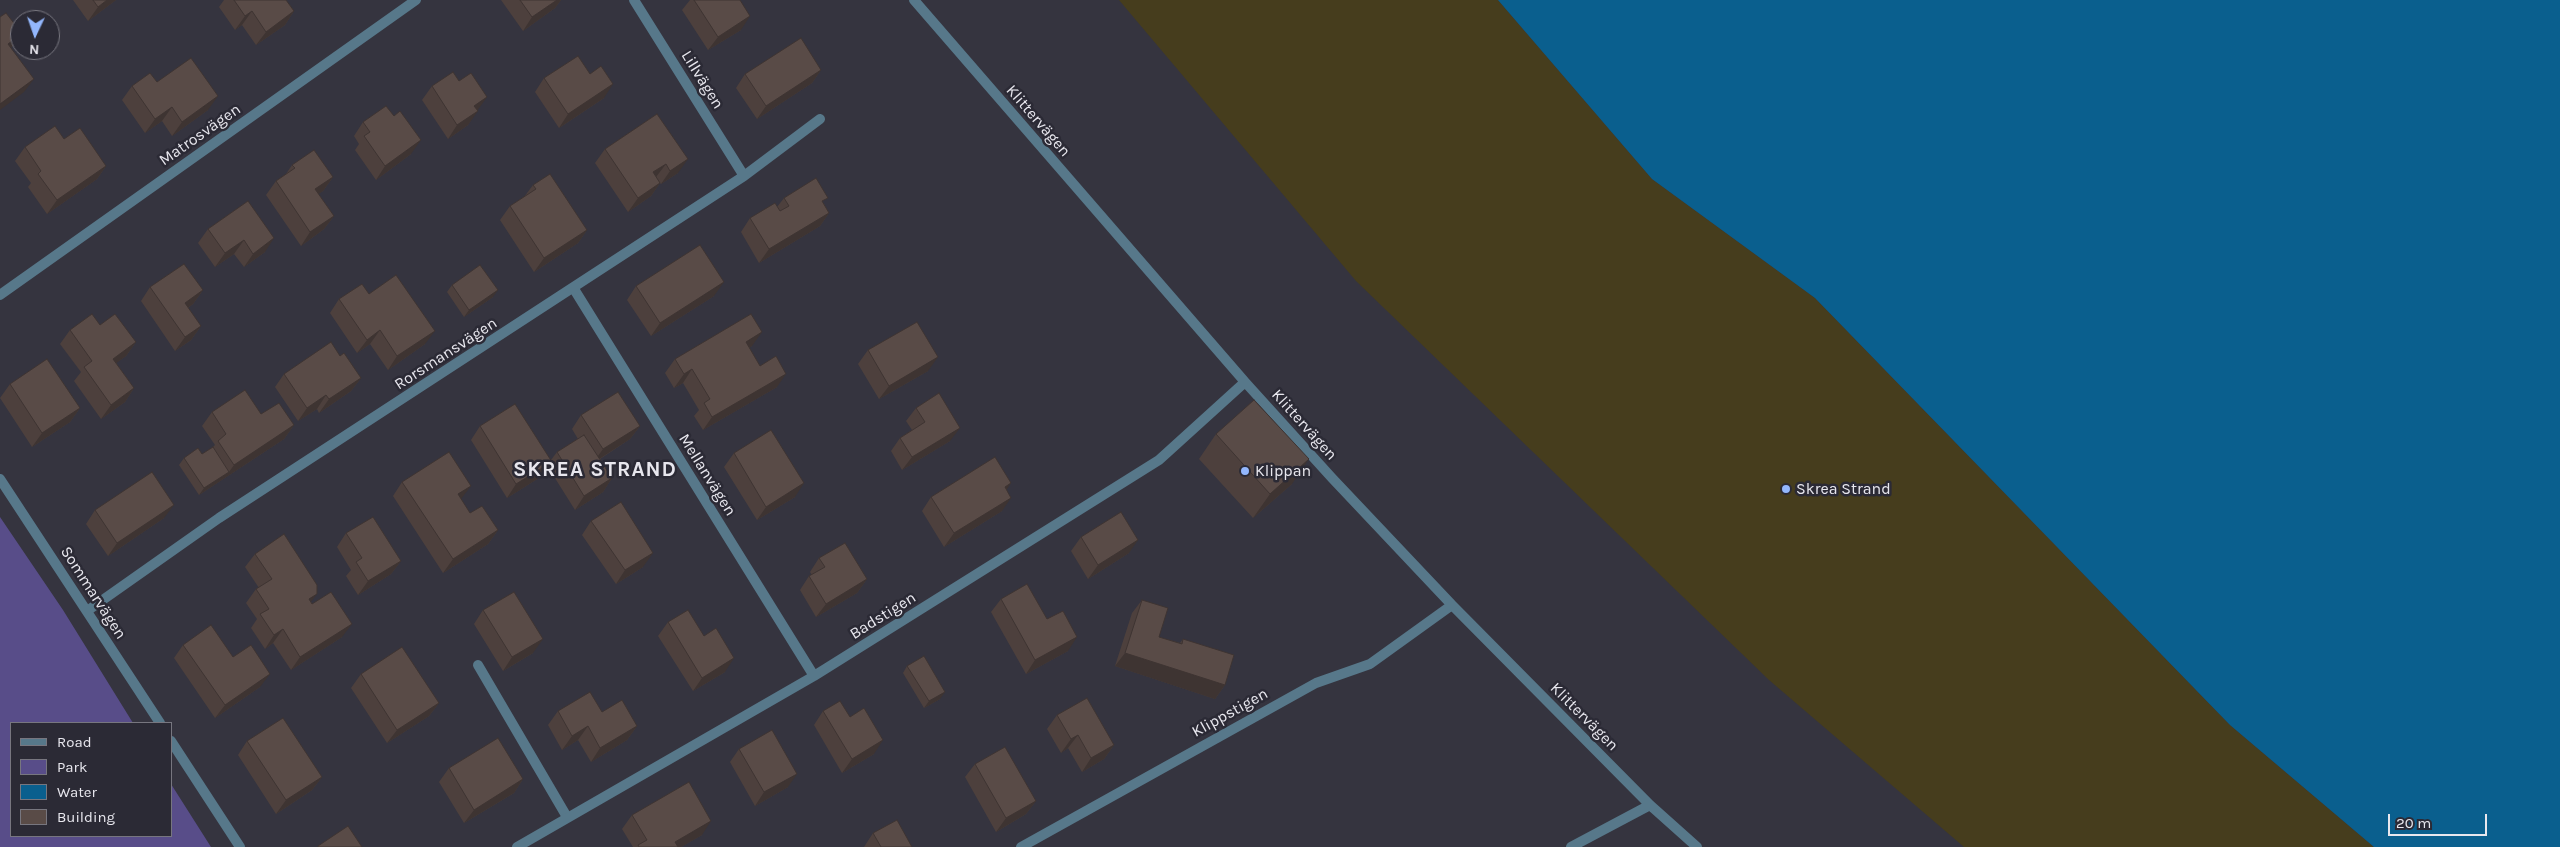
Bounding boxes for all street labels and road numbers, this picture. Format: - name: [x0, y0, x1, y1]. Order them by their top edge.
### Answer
- street label: Lillvägen: [677, 47, 727, 113]
- street label: Klittervägen: [1002, 81, 1074, 161]
- street label: Matrosvägen: [156, 100, 244, 170]
- street label: Rorsmansvägen: [391, 314, 501, 394]
- street label: Klittervägen: [1267, 386, 1341, 464]
- street label: Mellanvägen: [674, 431, 740, 519]
- street label: Sommarvägen: [56, 543, 130, 643]
- street label: Badstigen: [846, 588, 920, 644]
- street label: Klittervägen: [1546, 679, 1622, 755]
- street label: Klippstigen: [1189, 684, 1271, 742]

